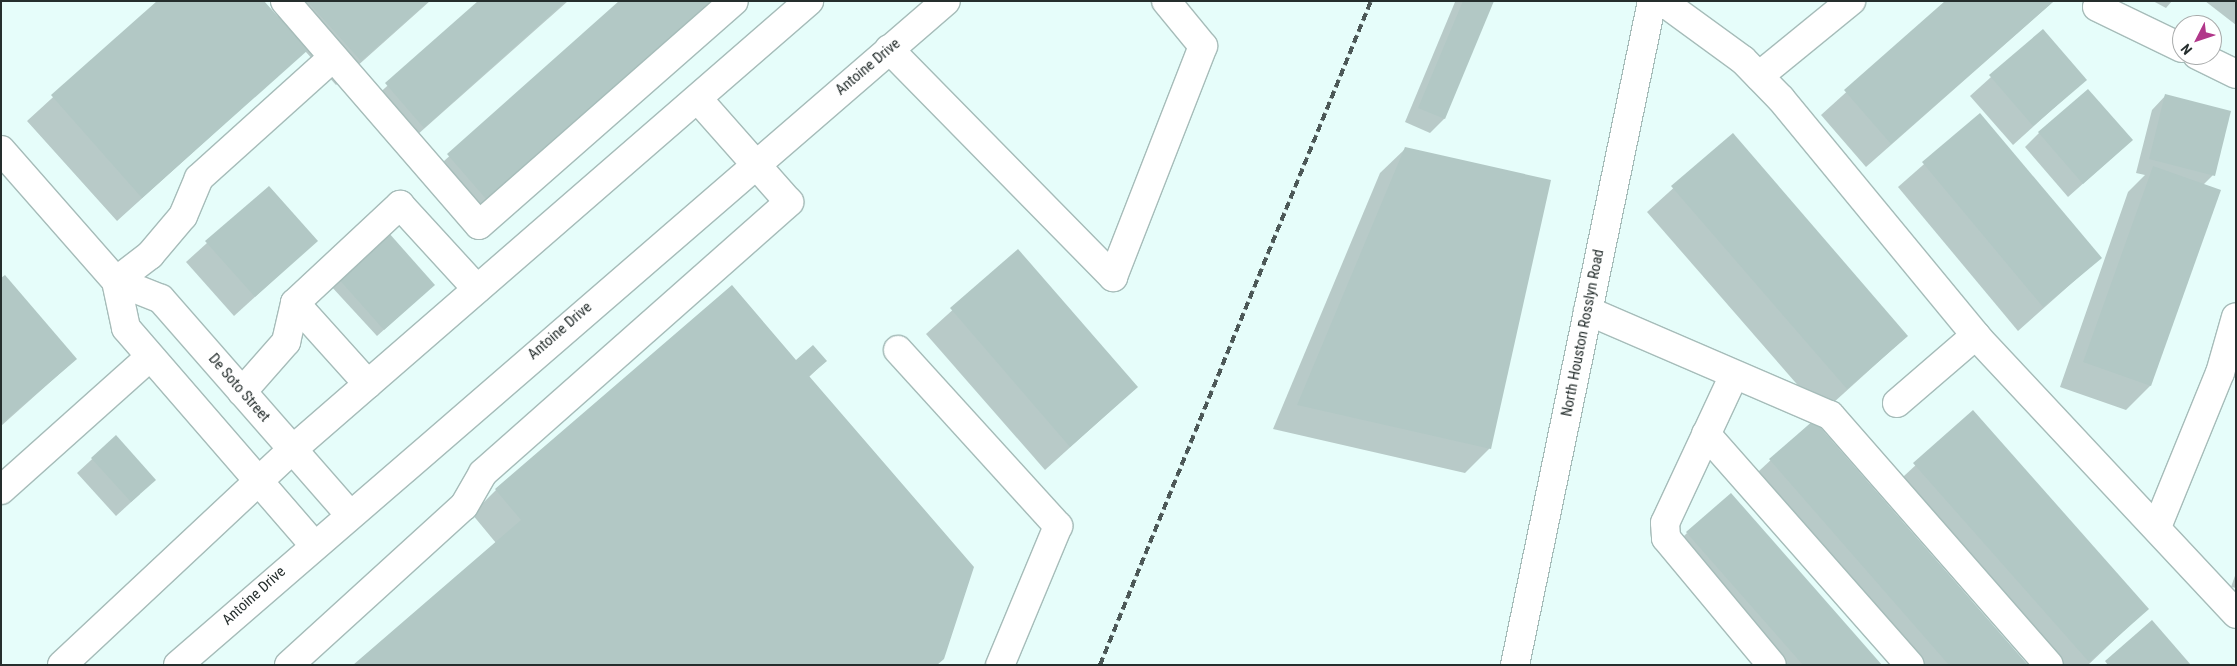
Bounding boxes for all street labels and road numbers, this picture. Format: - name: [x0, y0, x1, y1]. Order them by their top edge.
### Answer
- street label: Antoine Drive: [832, 35, 904, 99]
- street label: North Houston Rosslyn Road: [1558, 248, 1608, 418]
- street label: Antoine Drive: [524, 298, 596, 364]
- street label: De Soto Street: [204, 350, 274, 426]
- street label: Antoine Drive: [219, 563, 289, 629]

